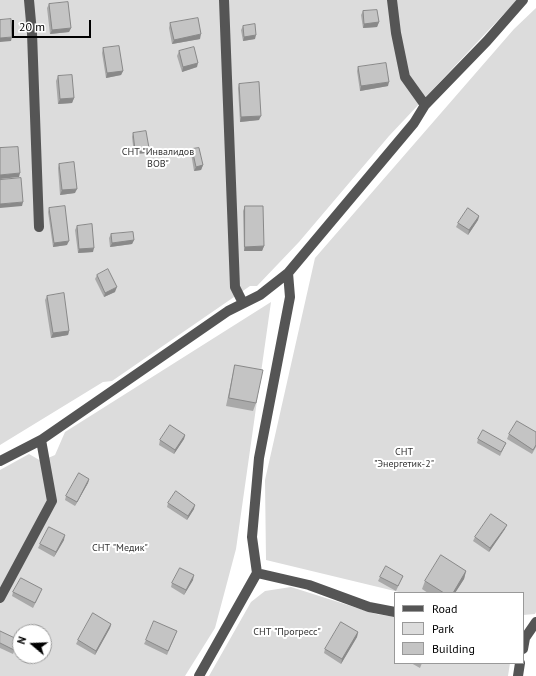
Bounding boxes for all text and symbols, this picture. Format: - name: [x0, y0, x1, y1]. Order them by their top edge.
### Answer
- scale bar: [14, 12, 93, 38]
- text: 20 m: [19, 19, 45, 34]
- park label: СНТ "Инвалидов ВОВ": [122, 146, 194, 170]
- park label: СНТ "Энергетик-2": [374, 446, 434, 470]
- park label: СНТ "Медик": [92, 542, 148, 554]
- legend: [394, 592, 524, 664]
- text: Road: [432, 601, 457, 616]
- text: Park: [432, 621, 454, 636]
- north arrow: [12, 624, 52, 664]
- park label: СНТ "Прогресс": [253, 626, 321, 638]
- text: N: [14, 635, 29, 646]
- text: Building: [432, 641, 475, 656]

